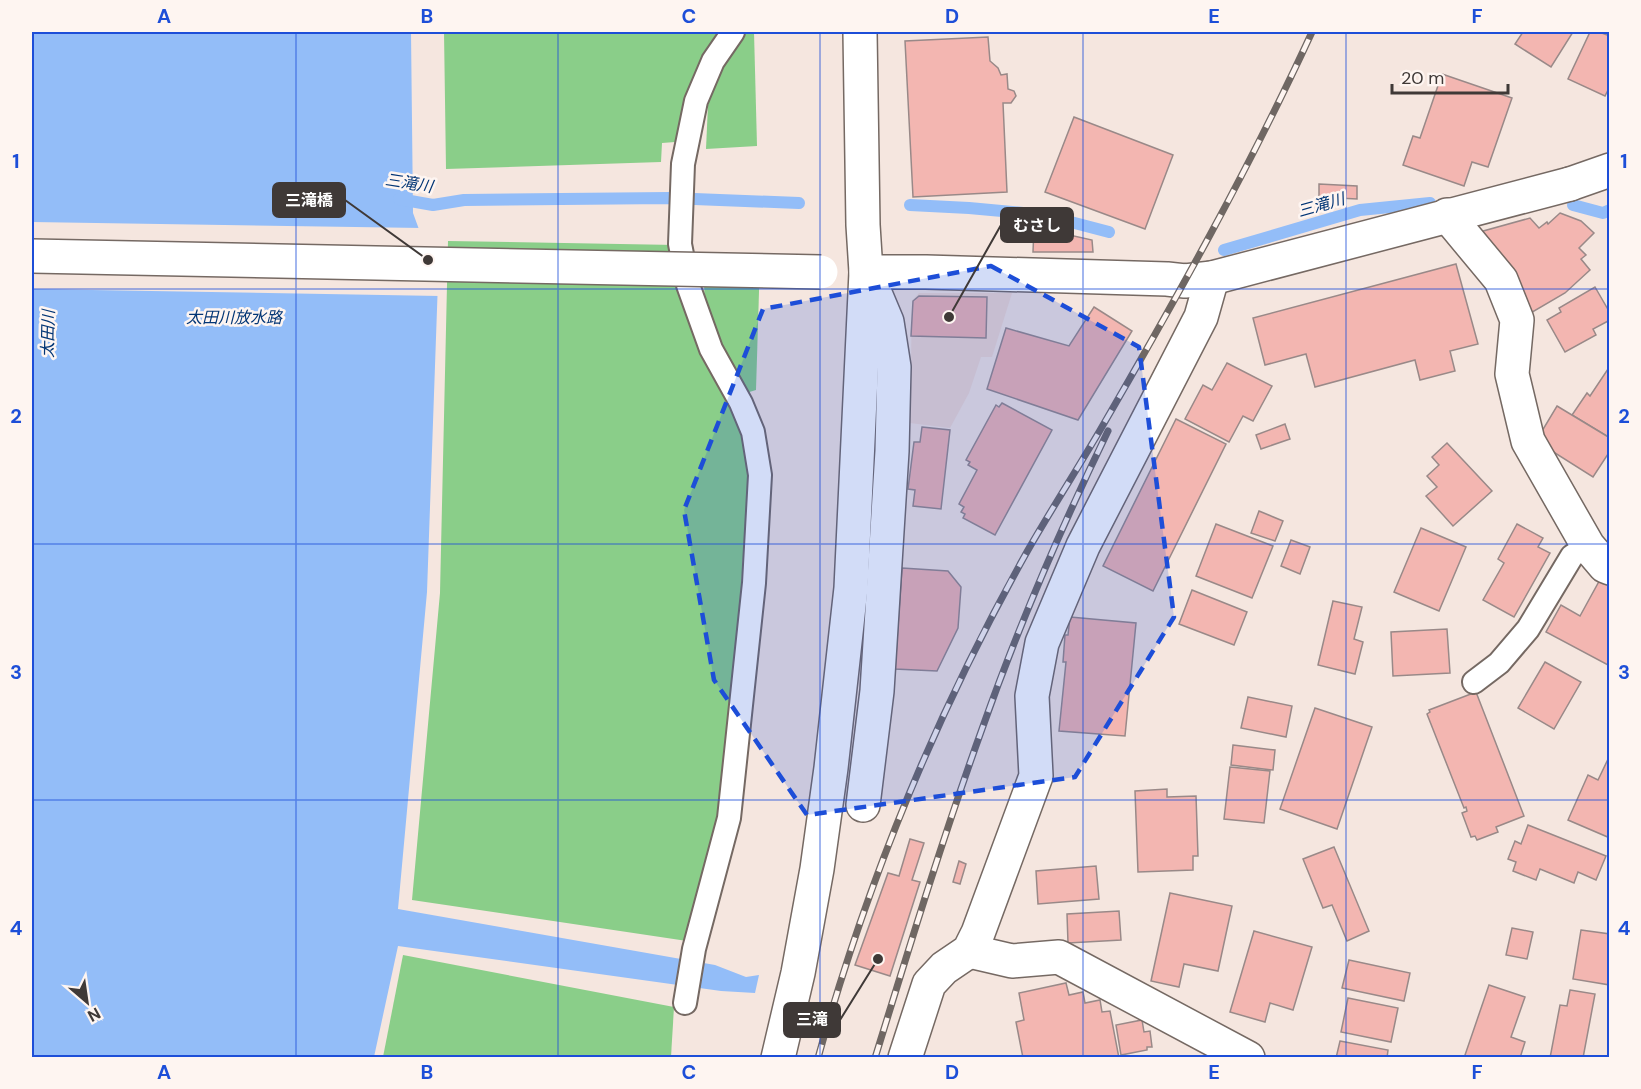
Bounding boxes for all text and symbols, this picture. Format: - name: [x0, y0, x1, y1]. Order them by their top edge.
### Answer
- text: A: [157, 3, 171, 29]
- text: B: [421, 3, 433, 29]
- text: C: [682, 3, 696, 29]
- text: D: [945, 3, 959, 29]
- text: E: [1208, 3, 1220, 29]
- text: F: [1471, 3, 1483, 29]
- scale bar: [1392, 57, 1508, 95]
- text: 20 m: [1401, 66, 1444, 90]
- text: 1: [12, 148, 20, 174]
- text: 1: [1620, 148, 1628, 174]
- water label: 三滝川: [384, 169, 436, 197]
- callout: 三滝橋: [273, 183, 345, 217]
- water label: 三滝川: [1295, 188, 1349, 222]
- text: 三滝橋: [285, 190, 333, 211]
- callout: むさし: [1001, 208, 1073, 242]
- text: むさし: [1013, 215, 1061, 236]
- water label: 太田川放水路: [186, 307, 284, 328]
- water label: 太田川: [37, 308, 59, 358]
- text: 2: [10, 403, 22, 429]
- text: 2: [1618, 403, 1630, 429]
- text: 3: [10, 659, 22, 685]
- text: 3: [1618, 659, 1630, 685]
- text: 4: [10, 915, 23, 941]
- text: 4: [1618, 915, 1631, 941]
- north arrow: [57, 972, 117, 1032]
- text: N: [84, 1003, 104, 1027]
- callout: 三滝: [784, 1003, 840, 1037]
- text: 三滝: [796, 1009, 828, 1030]
- text: A: [157, 1059, 171, 1085]
- text: B: [421, 1059, 433, 1085]
- text: C: [682, 1059, 696, 1085]
- text: D: [945, 1059, 959, 1085]
- text: E: [1208, 1059, 1220, 1085]
- text: F: [1471, 1059, 1483, 1085]

